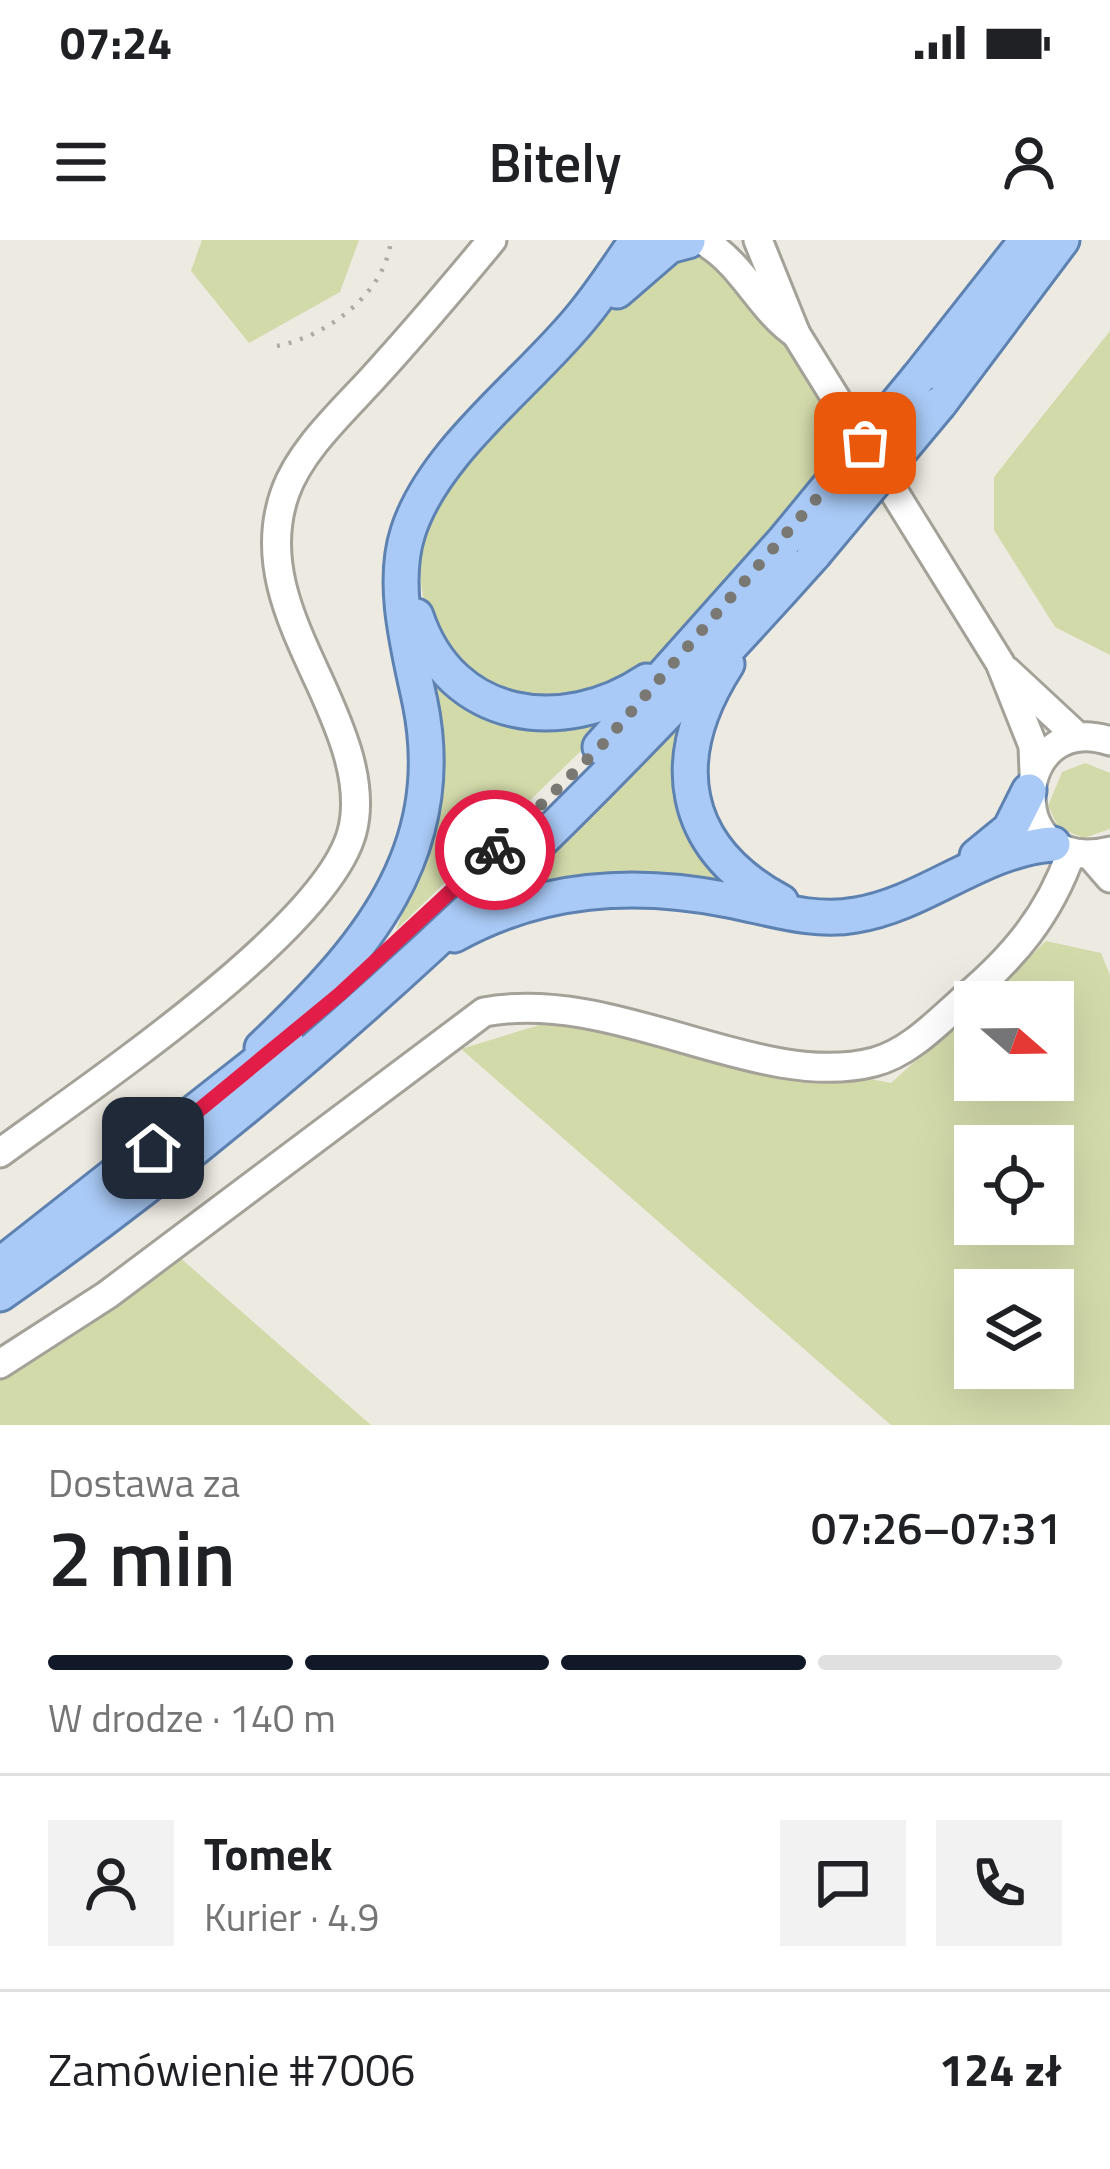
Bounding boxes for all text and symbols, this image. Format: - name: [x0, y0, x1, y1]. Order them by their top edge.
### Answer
- text: 07:24: [60, 8, 172, 76]
- text: Bitely: [488, 121, 622, 203]
- icon: menu: [48, 129, 114, 195]
- icon: person: [996, 129, 1062, 195]
- pin: [814, 392, 916, 494]
- icon: bag: [832, 410, 898, 476]
- courier: [435, 790, 555, 910]
- icon: bike: [462, 817, 528, 883]
- north arrow: [954, 981, 1074, 1101]
- map controls: [954, 981, 1074, 1389]
- pin: [102, 1097, 204, 1199]
- icon: home: [120, 1115, 186, 1181]
- button: locate: [954, 1125, 1074, 1245]
- button: layers: [954, 1269, 1074, 1389]
- text: Dostawa za: [48, 1453, 240, 1512]
- text: 07:26–07:31: [811, 1493, 1062, 1561]
- text: 2 min: [48, 1498, 236, 1616]
- text: W drodze · 140 m: [48, 1688, 336, 1747]
- text: Tomek: [204, 1819, 332, 1887]
- button: person: [48, 1820, 174, 1946]
- button: chat: [780, 1820, 906, 1946]
- button: phone: [936, 1820, 1062, 1946]
- text: Kurier · 4.9: [204, 1887, 379, 1946]
- text: Zamówienie #7006: [48, 2035, 415, 2103]
- text: 124 zł: [939, 2035, 1062, 2103]

